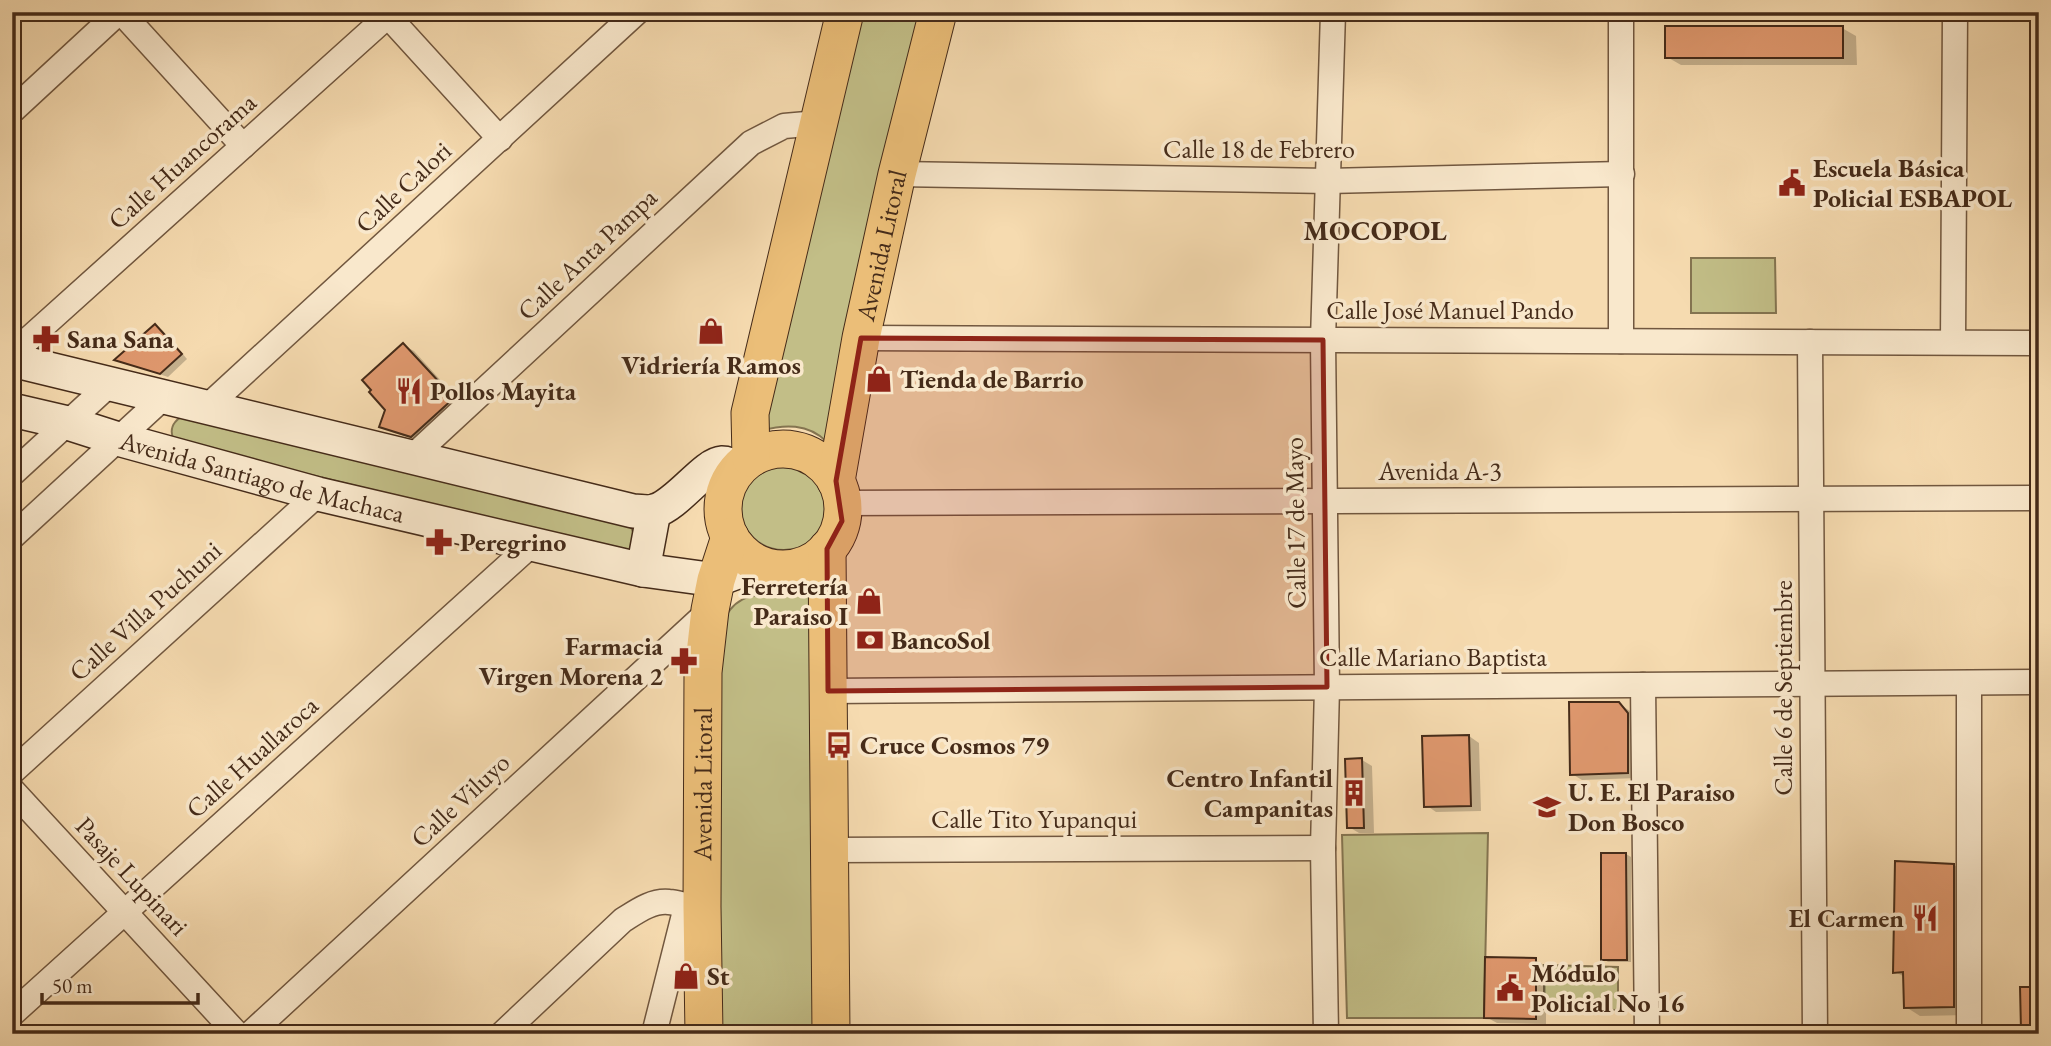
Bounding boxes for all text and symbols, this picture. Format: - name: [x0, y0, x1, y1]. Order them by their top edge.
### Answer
- street label: Calle Huancorama: [101, 85, 264, 237]
- street label: Calle 18 de Febrero: [1163, 132, 1355, 166]
- street label: Calle Calori: [348, 134, 458, 240]
- place label: Escuela Básica Policial ESBAPOL: [1813, 151, 2013, 215]
- street label: Avenida Litoral: [848, 166, 914, 325]
- public building icon: Escuela Básica Policial ESBAPOL: [1777, 168, 1807, 198]
- street label: Calle Anta Pampa: [510, 180, 665, 328]
- district label: MOCOPOL: [1303, 212, 1447, 248]
- street label: Calle José Manuel Pando: [1326, 293, 1574, 327]
- shop icon: Vidriería Ramos: [696, 316, 726, 346]
- place label: Sana Sana: [67, 322, 174, 356]
- pharmacy icon: Sana Sana: [31, 324, 61, 354]
- place label: Vidriería Ramos: [621, 348, 801, 382]
- place label: Tienda de Barrio: [900, 362, 1084, 396]
- shop icon: Tienda de Barrio: [864, 364, 894, 394]
- place label: Pollos Mayita: [430, 374, 577, 408]
- restaurant icon: Pollos Mayita: [394, 376, 424, 406]
- street label: Avenida Santiago de Machaca: [115, 423, 408, 531]
- street label: Calle 17 de Mayo: [1277, 437, 1313, 609]
- street label: Avenida A-3: [1377, 454, 1502, 488]
- place label: Peregrino: [460, 525, 566, 559]
- pharmacy icon: Peregrino: [424, 527, 454, 557]
- street label: Calle Villa Puchuni: [62, 534, 228, 688]
- place label: Ferretería Paraiso I: [741, 569, 849, 633]
- street label: Calle 6 de Septiembre: [1766, 580, 1800, 796]
- shop icon: Ferretería Paraiso I: [854, 586, 884, 616]
- place label: BancoSol: [891, 623, 990, 657]
- bank icon: BancoSol: [855, 625, 885, 655]
- place label: Farmacia Virgen Morena 2: [479, 629, 664, 693]
- street label: Calle Mariano Baptista: [1319, 640, 1548, 674]
- pharmacy icon: Farmacia Virgen Morena 2: [669, 646, 699, 676]
- street label: Calle Huallaroca: [179, 688, 326, 825]
- street label: Avenida Litoral: [685, 707, 720, 862]
- place label: Cruce Cosmos 79: [860, 728, 1049, 762]
- bus stop icon: Cruce Cosmos 79: [824, 730, 854, 760]
- street label: Calle Viluyo: [403, 745, 517, 855]
- place label: Centro Infantil Campanitas: [1166, 761, 1333, 825]
- place label: U. E. El Paraiso Don Bosco: [1568, 775, 1735, 839]
- building icon: Centro Infantil Campanitas: [1339, 778, 1369, 808]
- school or university icon: U. E. El Paraiso Don Bosco: [1532, 792, 1562, 822]
- street label: Calle Tito Yupanqui: [931, 802, 1137, 836]
- street label: Pasaje Lupinari: [68, 809, 196, 943]
- place label: El Carmen: [1789, 901, 1904, 935]
- restaurant icon: El Carmen: [1910, 903, 1940, 933]
- place label: Módulo Policial No 16: [1531, 956, 1684, 1020]
- place label: St: [707, 959, 730, 993]
- shop icon: St: [671, 961, 701, 991]
- scale bar: [42, 962, 198, 1006]
- text: 50 m: [52, 972, 93, 999]
- public building icon: Módulo Policial No 16: [1495, 973, 1525, 1003]

